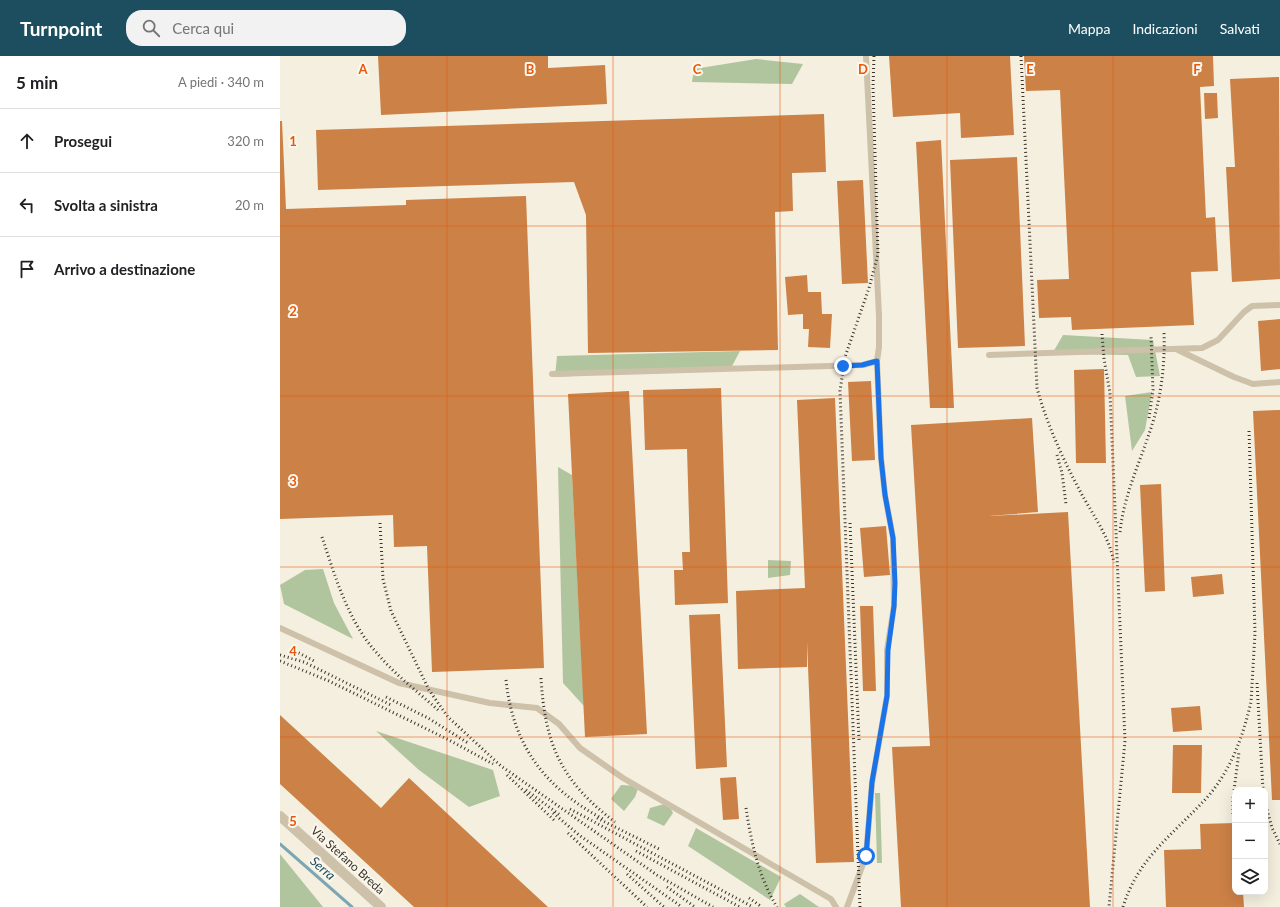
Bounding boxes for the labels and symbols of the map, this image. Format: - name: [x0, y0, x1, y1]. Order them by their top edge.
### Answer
- text: A: [357, 61, 368, 77]
- text: B: [526, 61, 535, 77]
- text: C: [693, 61, 702, 77]
- text: D: [858, 61, 868, 77]
- text: E: [1026, 61, 1034, 77]
- text: F: [1193, 61, 1201, 77]
- text: 1: [289, 133, 297, 149]
- text: 2: [289, 303, 297, 319]
- route end: [834, 357, 852, 375]
- text: 3: [289, 473, 297, 489]
- text: 4: [289, 643, 297, 659]
- text: 5: [289, 813, 297, 829]
- street label: Via Stefano Breda: [308, 823, 388, 897]
- route start: [857, 847, 875, 865]
- water label: Serra: [307, 853, 339, 883]

